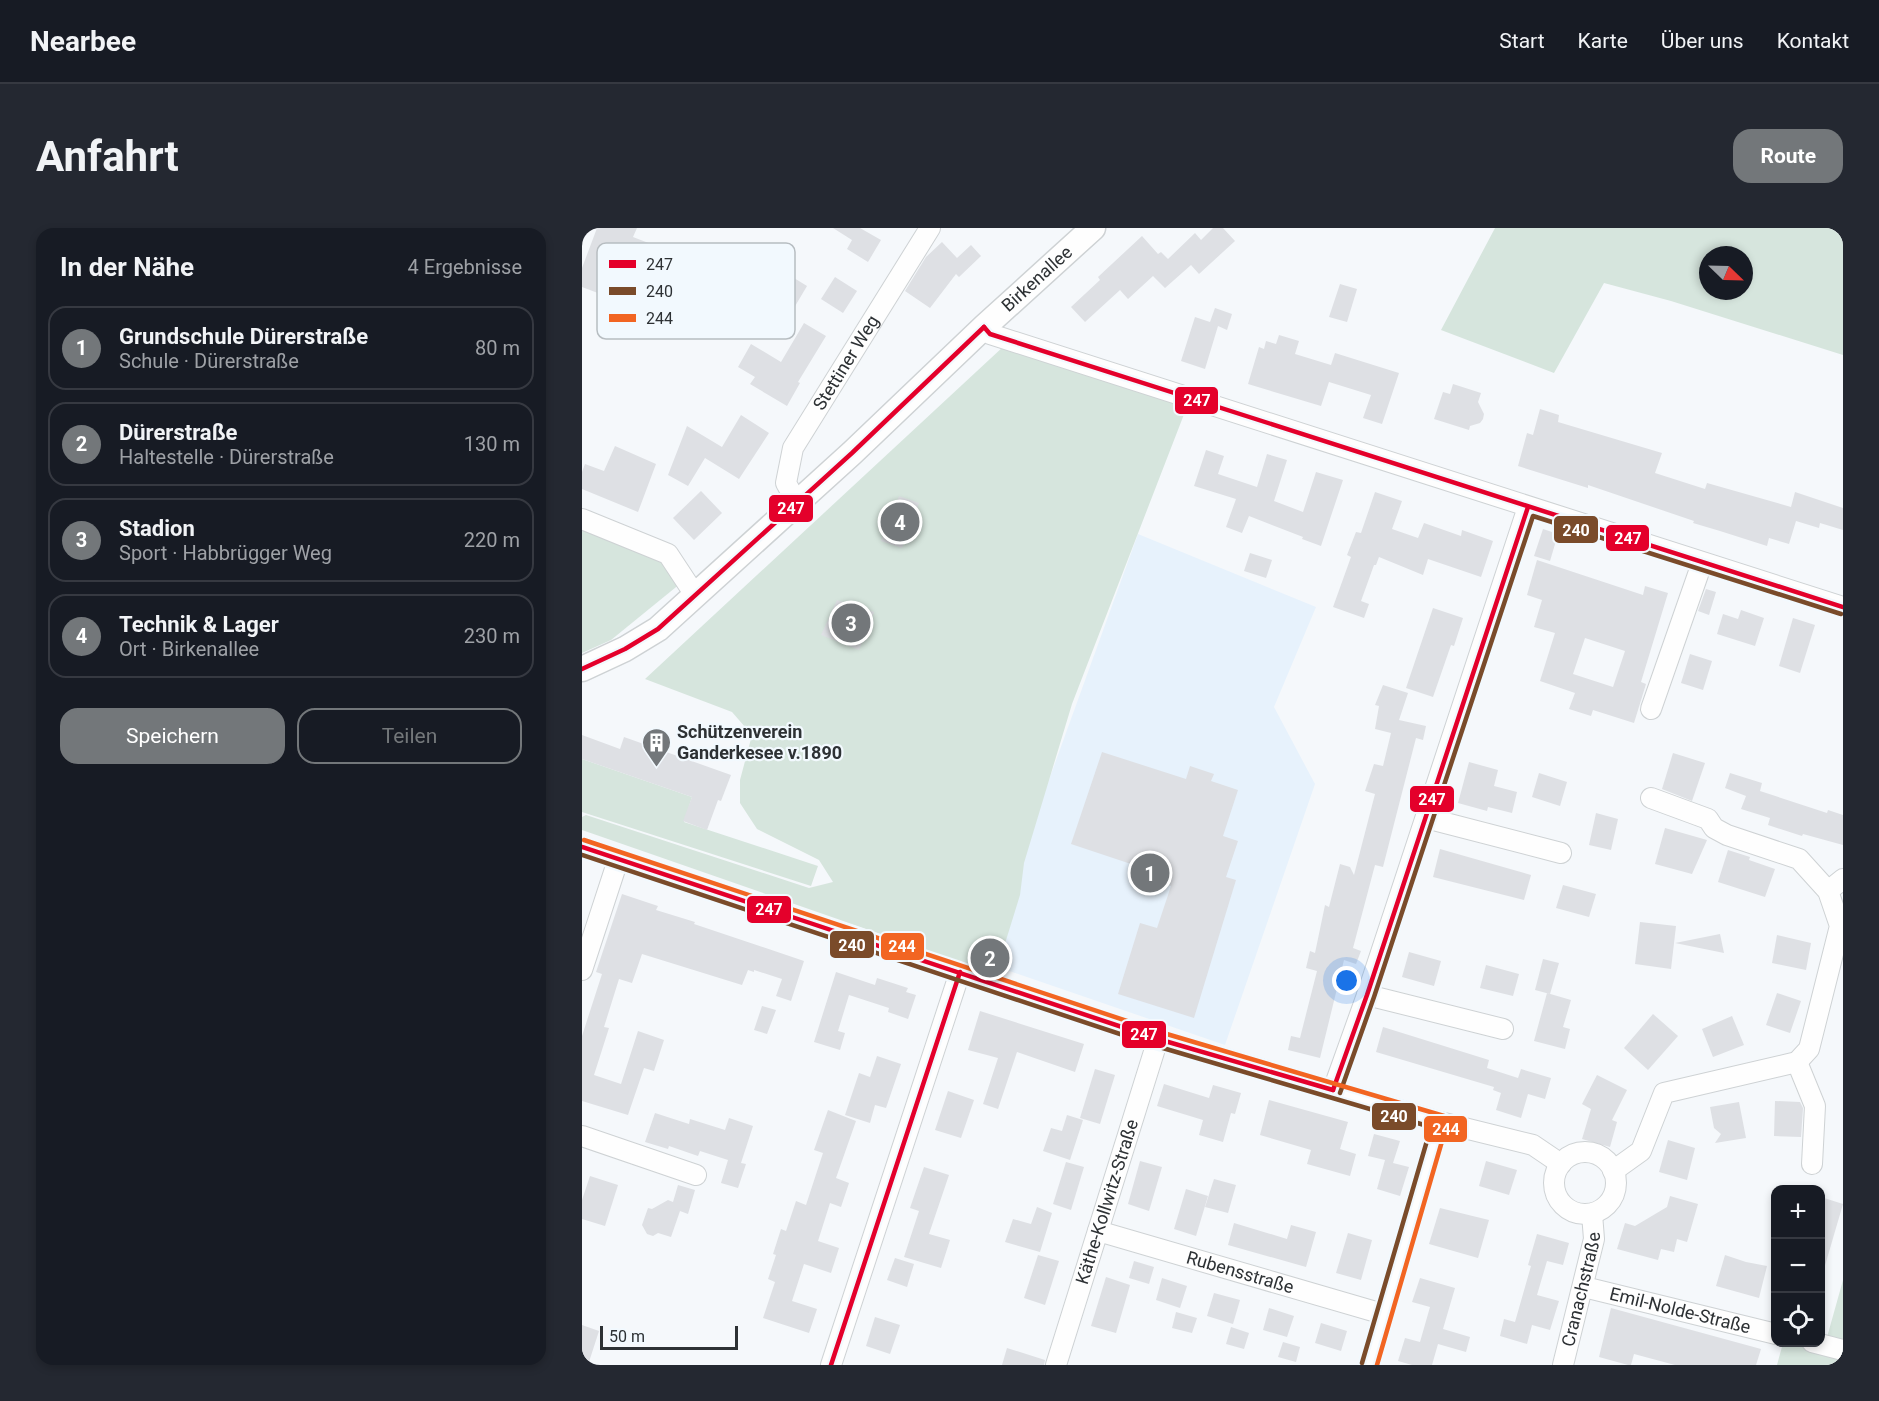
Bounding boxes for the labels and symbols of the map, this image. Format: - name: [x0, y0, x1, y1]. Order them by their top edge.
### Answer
- street label: Birkenallee: [997, 241, 1076, 316]
- legend: [597, 243, 795, 339]
- north arrow: [1699, 246, 1753, 300]
- text: 247: [646, 255, 673, 274]
- text: 240: [646, 282, 673, 301]
- text: 244: [646, 309, 673, 328]
- street label: Stettiner Weg: [808, 311, 883, 414]
- line badge: 247: [1174, 386, 1219, 415]
- text: 247: [1183, 391, 1211, 410]
- line badge: 247: [768, 494, 814, 523]
- text: 247: [777, 499, 805, 518]
- pin: 4: [880, 500, 920, 544]
- line badge: 240: [1553, 515, 1599, 544]
- text: 240: [1562, 521, 1590, 540]
- line badge: 247: [1605, 524, 1650, 552]
- text: 247: [1614, 529, 1642, 548]
- pin: 3: [832, 600, 870, 646]
- place label: Schützenverein Ganderkesee v.1890: [677, 721, 842, 763]
- building icon: Schützenverein Ganderkesee v.1890: [640, 726, 672, 768]
- line badge: 247: [1409, 785, 1455, 813]
- text: 247: [1418, 790, 1446, 809]
- pin: 1: [1130, 850, 1170, 896]
- line badge: 247: [746, 895, 792, 924]
- text: 247: [755, 900, 783, 919]
- line badge: 240: [829, 930, 875, 959]
- line badge: 244: [880, 932, 925, 961]
- text: 240: [838, 936, 866, 955]
- pin: 2: [970, 936, 1010, 980]
- text: 244: [888, 937, 916, 956]
- your location: [1332, 966, 1361, 995]
- line badge: 247: [1121, 1020, 1167, 1049]
- text: 247: [1130, 1025, 1158, 1044]
- line badge: 240: [1371, 1102, 1417, 1131]
- text: 240: [1380, 1107, 1408, 1126]
- line badge: 244: [1423, 1115, 1468, 1143]
- street label: Käthe-Kollwitz-Straße: [1071, 1117, 1142, 1287]
- text: 244: [1432, 1120, 1460, 1139]
- street label: Cranachstraße: [1557, 1231, 1604, 1349]
- street label: Rubensstraße: [1184, 1246, 1296, 1297]
- street label: Emil-Nolde-Straße: [1608, 1283, 1753, 1337]
- scale bar: [600, 1323, 738, 1350]

